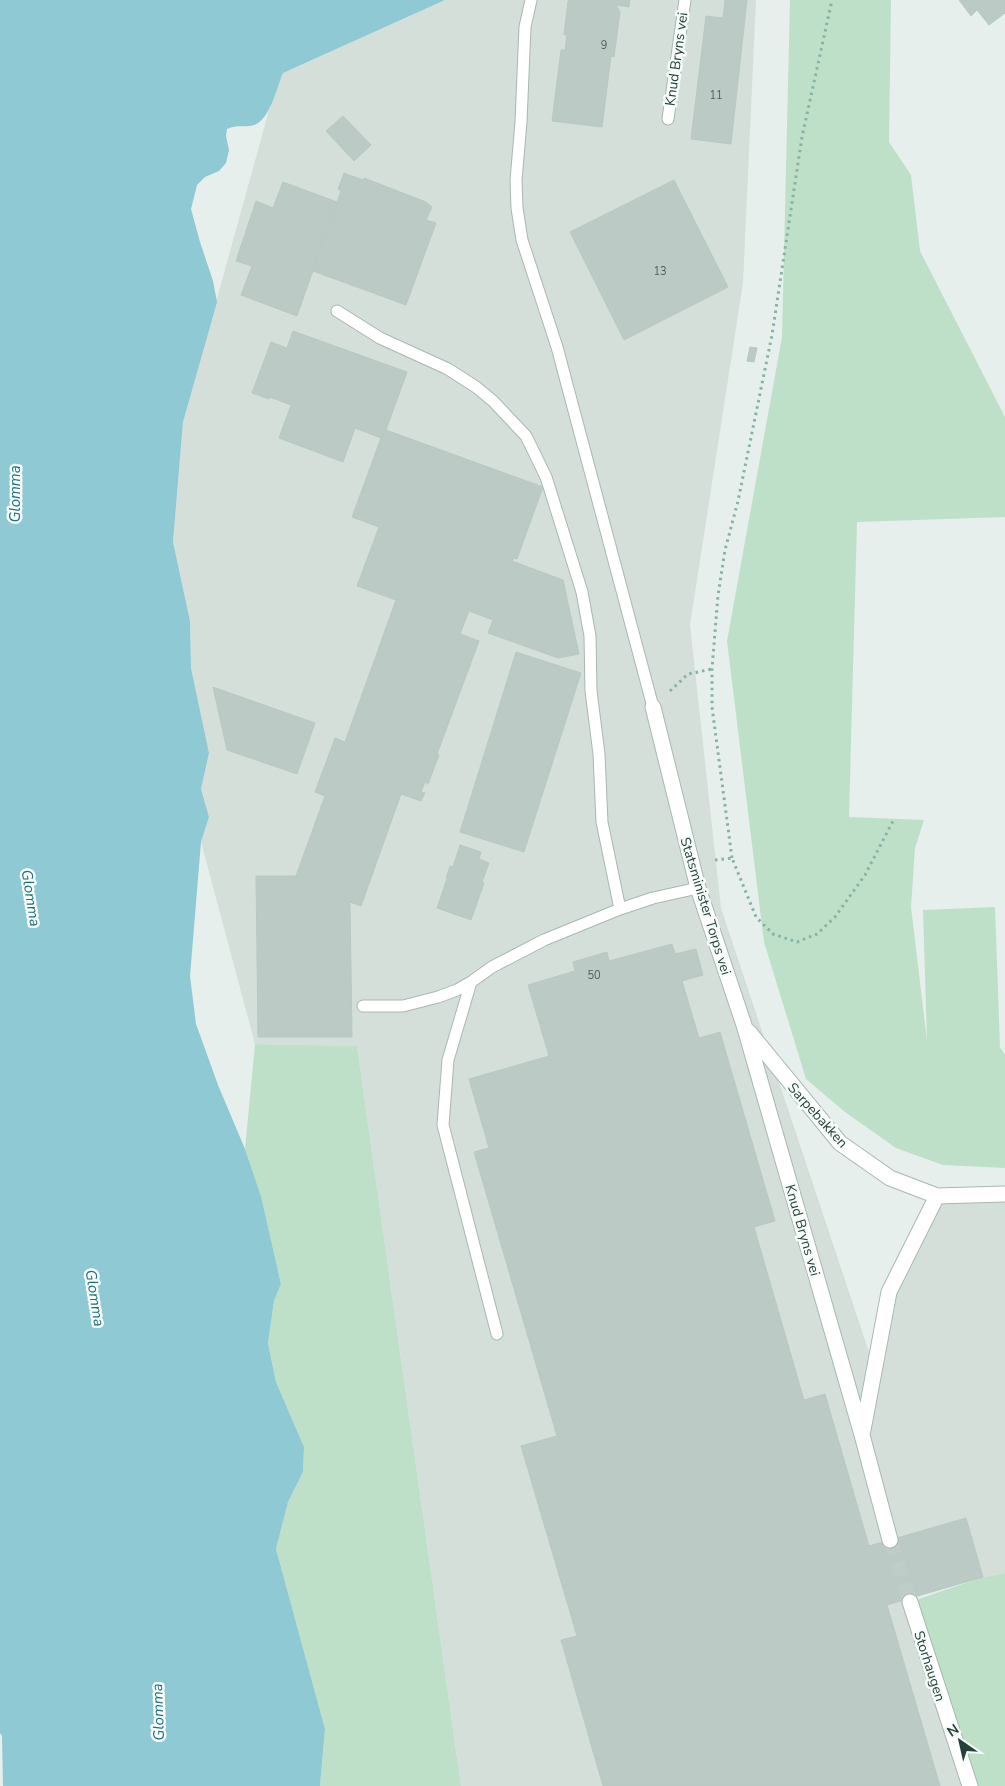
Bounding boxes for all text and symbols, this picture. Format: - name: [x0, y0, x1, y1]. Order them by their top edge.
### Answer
- street label: Knud Bryns vei: [661, 11, 692, 107]
- house number: 9: [601, 38, 607, 53]
- house number: 11: [709, 88, 723, 103]
- house number: 13: [653, 264, 667, 279]
- water label: Glomma: [5, 465, 25, 523]
- street label: Statsminister Torps vei: [676, 835, 736, 977]
- water label: Glomma: [17, 868, 45, 928]
- house number: 50: [587, 968, 601, 983]
- street label: Sarpebakken: [783, 1079, 852, 1152]
- street label: Knud Bryns vei: [780, 1182, 825, 1278]
- water label: Glomma: [81, 1268, 109, 1328]
- street label: Storhaugen: [909, 1628, 950, 1704]
- water label: Glomma: [147, 1683, 169, 1741]
- north arrow: [935, 1716, 985, 1766]
- text: N: [943, 1720, 963, 1741]

